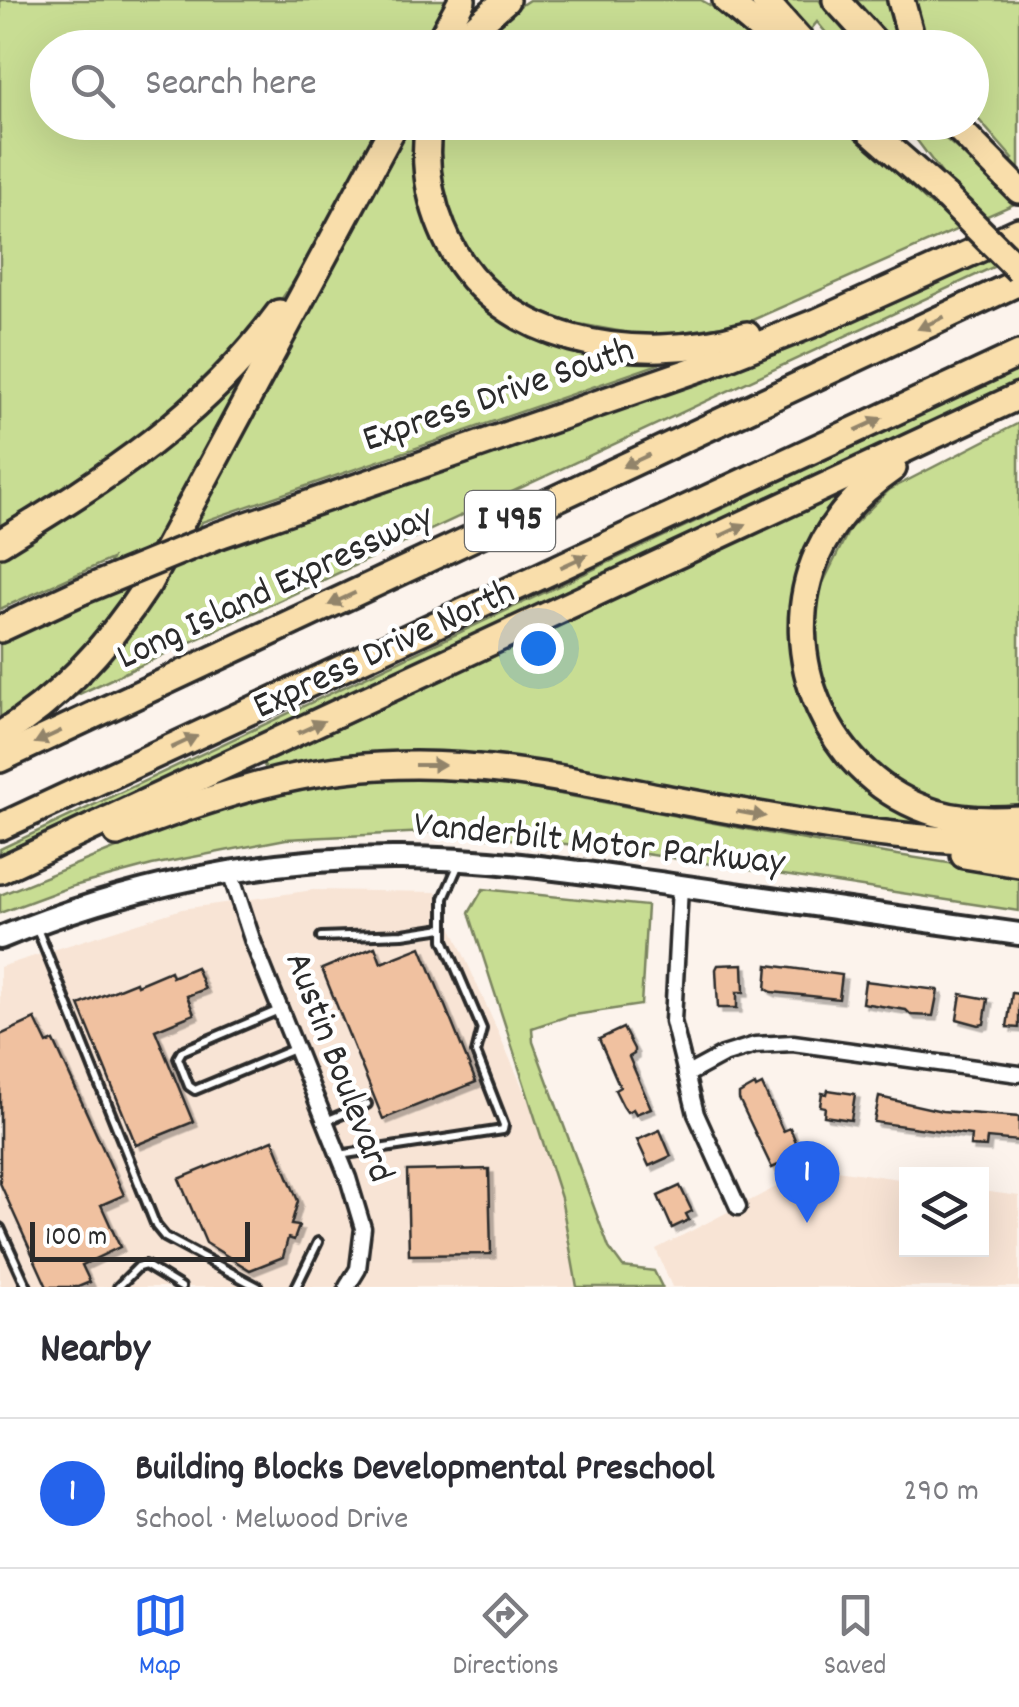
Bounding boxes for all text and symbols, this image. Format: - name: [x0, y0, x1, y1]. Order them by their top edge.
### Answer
- search box: [30, 30, 989, 140]
- icon: search: [65, 58, 120, 113]
- text: Search here: [145, 58, 317, 113]
- one-way arrow: [916, 315, 945, 332]
- street label: Express Drive South: [356, 325, 642, 469]
- one-way arrow: [854, 416, 883, 433]
- one-way arrow: [622, 453, 651, 470]
- street label: Long Island Expressway: [109, 491, 444, 686]
- road number: I 495: [465, 491, 555, 551]
- one-way arrow: [719, 522, 748, 539]
- one-way arrow: [559, 553, 589, 569]
- street label: Express Drive North: [245, 566, 525, 736]
- one-way arrow: [327, 591, 356, 608]
- your location: [513, 623, 564, 674]
- one-way arrow: [297, 718, 326, 735]
- one-way arrow: [33, 729, 63, 745]
- one-way arrow: [170, 733, 199, 750]
- one-way arrow: [414, 757, 446, 773]
- street label: Vanderbilt Motor Parkway: [411, 799, 788, 893]
- one-way arrow: [735, 807, 767, 822]
- street label: Austin Boulevard: [268, 945, 406, 1191]
- pin: 1: [774, 1140, 840, 1223]
- map controls: [899, 1167, 989, 1257]
- button: layers: [899, 1167, 989, 1257]
- scale bar: [30, 1217, 250, 1262]
- text: 100 m: [45, 1219, 107, 1259]
- text: Nearby: [40, 1322, 150, 1382]
- text: Building Blocks Developmental Preschool: [135, 1443, 715, 1498]
- text: 1: [69, 1470, 76, 1516]
- text: 290 m: [904, 1470, 979, 1516]
- text: School · Melwood Drive: [135, 1498, 408, 1544]
- tab: Map: [133, 1588, 188, 1688]
- tab: Directions: [453, 1588, 559, 1688]
- tab: Saved: [824, 1588, 886, 1688]

